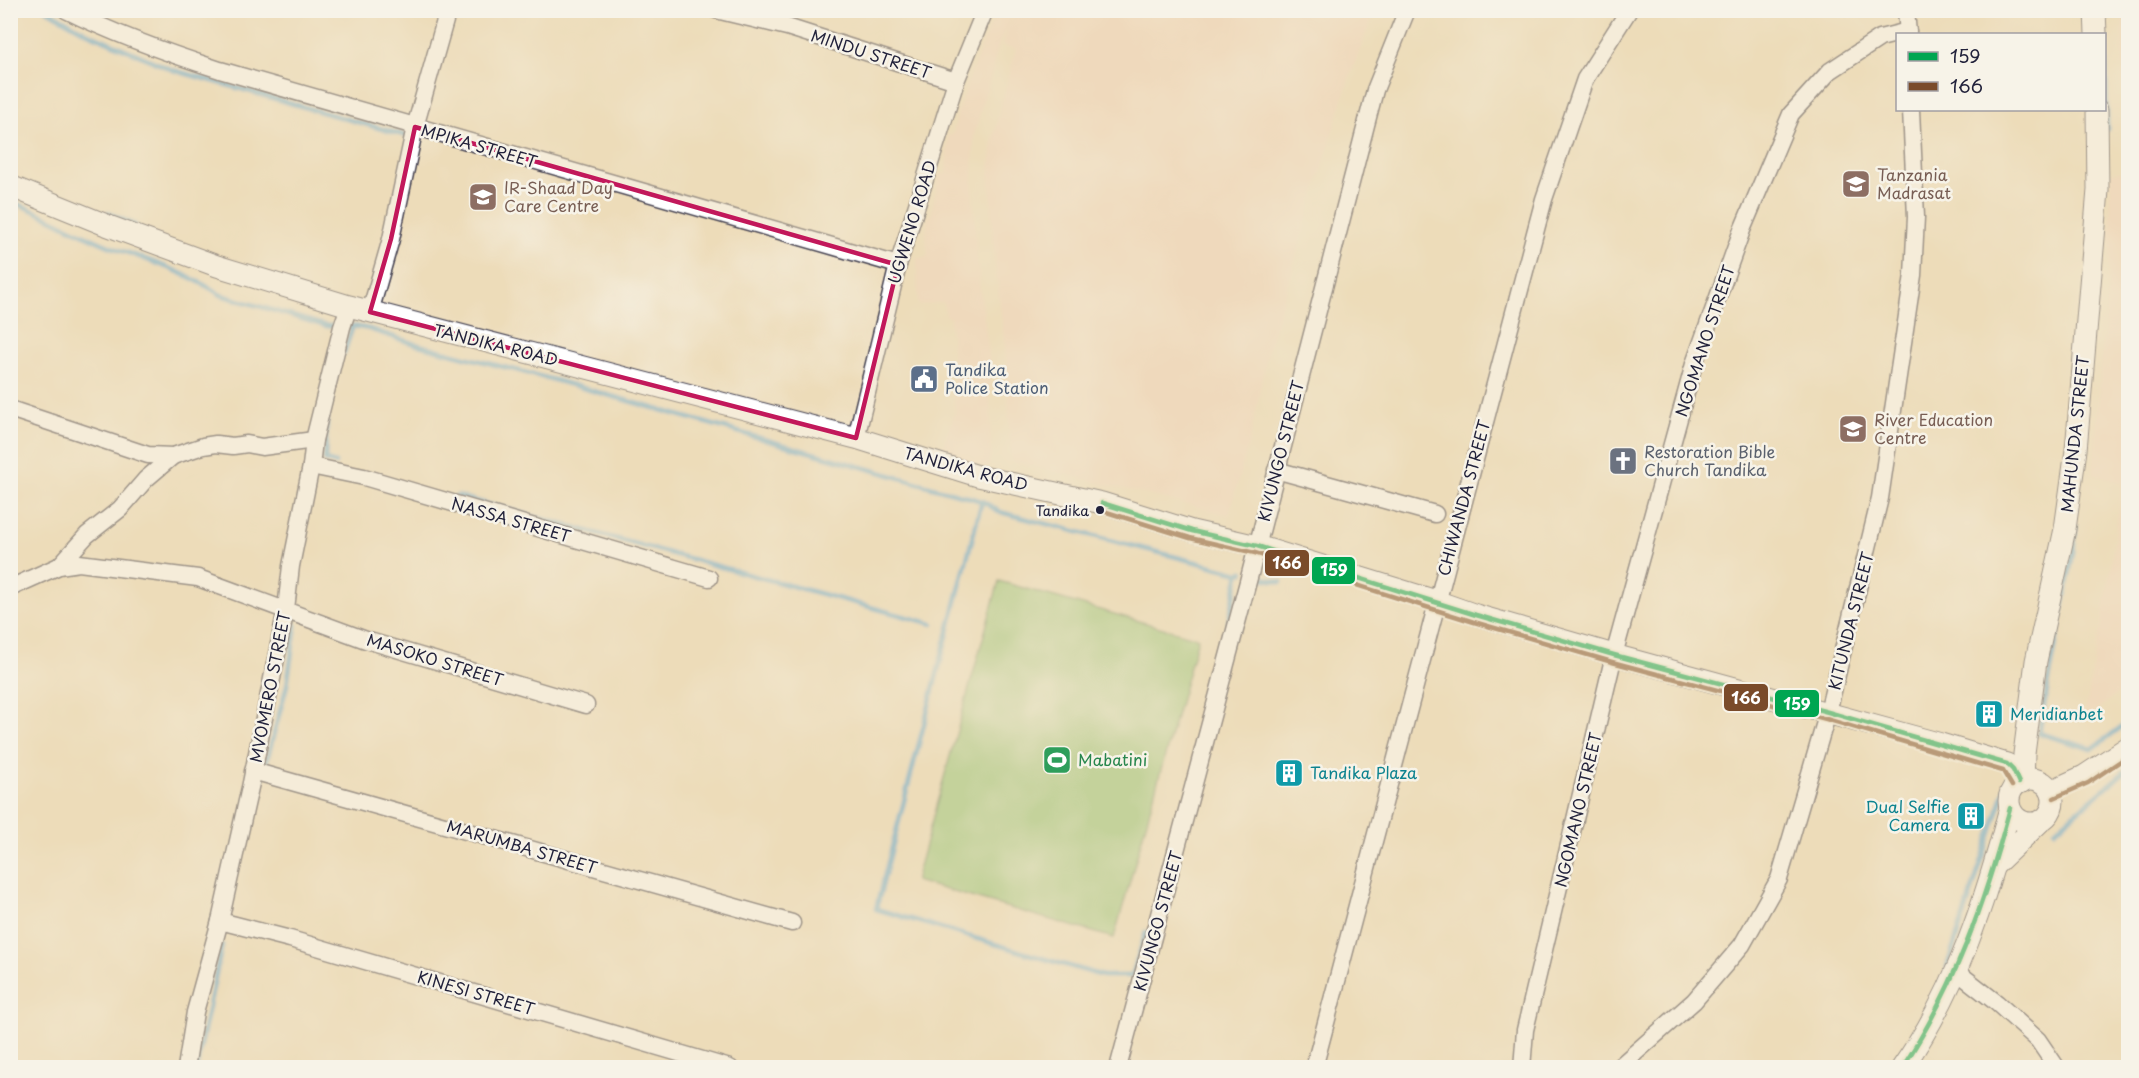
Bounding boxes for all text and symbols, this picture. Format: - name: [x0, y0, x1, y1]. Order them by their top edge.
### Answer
- street label: MINDU STREET: [808, 22, 934, 84]
- legend: [1896, 33, 2106, 111]
- text: 159: [1950, 42, 1981, 69]
- text: 166: [1950, 72, 1983, 99]
- street label: MPIKA STREET: [418, 117, 540, 173]
- street label: UGWENO ROAD: [881, 157, 941, 287]
- place label: Tanzania Madrasat: [1877, 162, 1951, 204]
- school or university icon: Tanzania Madrasat: [1840, 168, 1872, 200]
- place label: IR-Shaad Day Care Centre: [504, 175, 613, 217]
- school or university icon: IR-Shaad Day Care Centre: [467, 181, 499, 213]
- street label: NGOMANO STREET: [1668, 262, 1740, 420]
- street label: TANDIKA ROAD: [432, 317, 561, 371]
- street label: MAHUNDA STREET: [2054, 354, 2094, 514]
- place label: Tandika Police Station: [945, 357, 1049, 399]
- public building icon: Tandika Police Station: [908, 363, 940, 395]
- street label: KIVUNGO STREET: [1251, 378, 1309, 524]
- place label: River Education Centre: [1874, 407, 1993, 449]
- school or university icon: River Education Centre: [1837, 413, 1869, 445]
- street label: CHIWANDA STREET: [1431, 417, 1495, 578]
- place label: Restoration Bible Church Tandika: [1644, 439, 1775, 481]
- street label: TANDIKA ROAD: [902, 440, 1031, 496]
- church icon: Restoration Bible Church Tandika: [1607, 445, 1639, 477]
- street label: NASSA STREET: [449, 490, 574, 548]
- place label: Tandika: [1035, 500, 1089, 521]
- marker: Tandika: [1094, 504, 1106, 516]
- line badge: 166: [1264, 549, 1310, 577]
- street label: KITUNDA STREET: [1821, 549, 1879, 692]
- text: 166: [1272, 550, 1302, 574]
- line badge: 159: [1311, 556, 1356, 585]
- text: 159: [1320, 557, 1348, 581]
- street label: MVOMERO STREET: [243, 609, 295, 765]
- street label: MASOKO STREET: [364, 627, 507, 691]
- line badge: 166: [1723, 683, 1769, 712]
- text: 166: [1731, 685, 1761, 709]
- line badge: 159: [1774, 689, 1820, 718]
- text: 159: [1783, 691, 1811, 715]
- building icon: Meridianbet: [1973, 698, 2005, 730]
- place label: Meridianbet: [2010, 701, 2103, 725]
- street label: NGOMANO STREET: [1548, 730, 1607, 889]
- sports icon: Mabatini: [1041, 744, 1073, 776]
- place label: Mabatini: [1078, 747, 1147, 771]
- building icon: Tandika Plaza: [1273, 757, 1305, 789]
- place label: Tandika Plaza: [1310, 760, 1417, 784]
- place label: Dual Selfie Camera: [1865, 794, 1950, 836]
- building icon: Dual Selfie Camera: [1955, 800, 1987, 832]
- street label: MARUMBA STREET: [444, 813, 600, 879]
- street label: KIVUNGO STREET: [1127, 848, 1187, 994]
- street label: KINESI STREET: [415, 964, 538, 1020]

